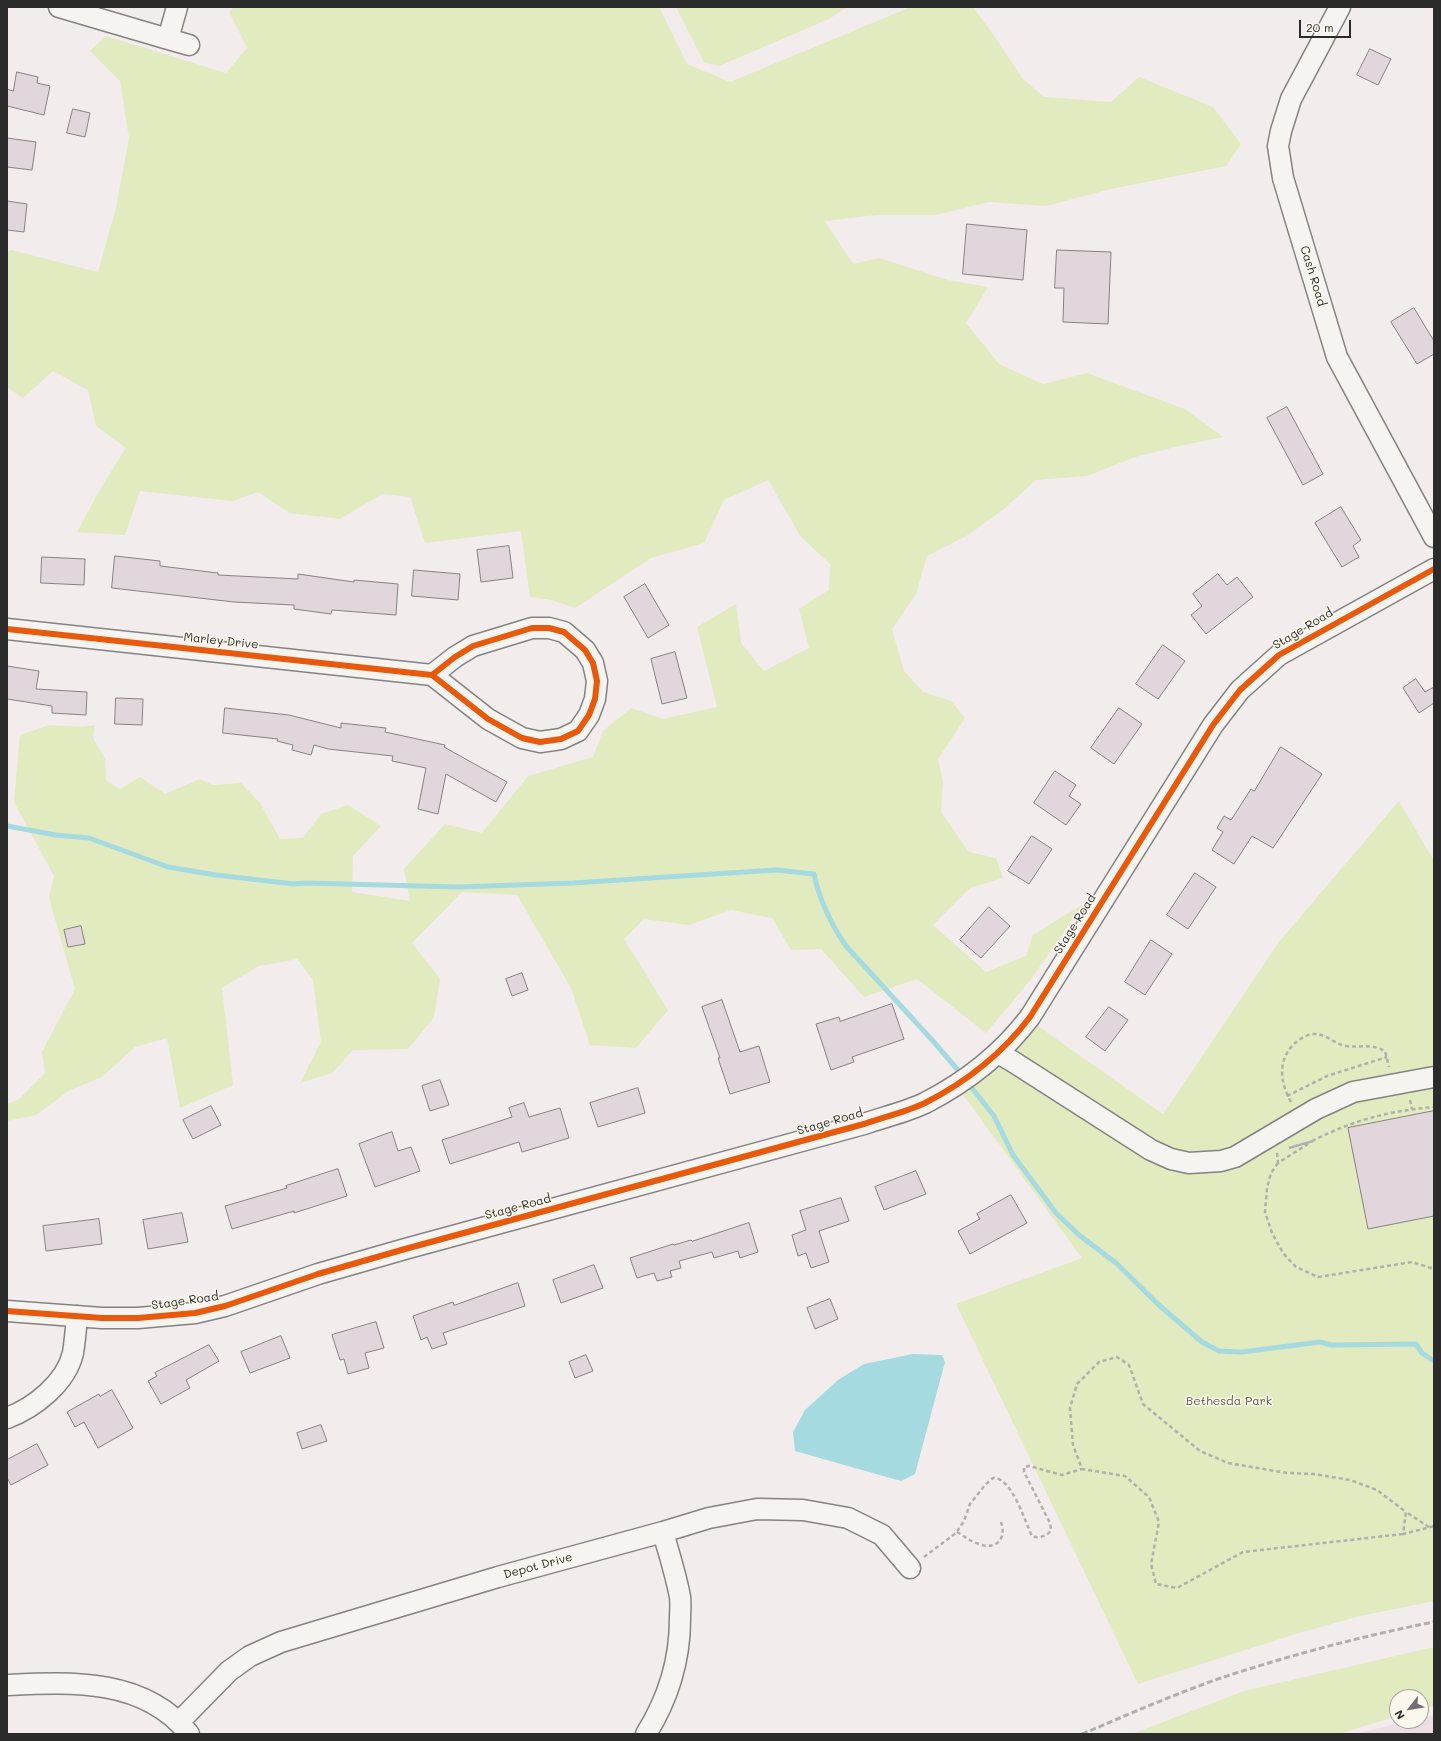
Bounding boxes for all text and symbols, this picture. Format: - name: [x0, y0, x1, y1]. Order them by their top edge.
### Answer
- scale bar: [1301, 12, 1353, 38]
- text: 20 m: [1306, 19, 1334, 35]
- street label: Cash Road: [1297, 244, 1329, 308]
- street label: Stage Road: [1270, 605, 1336, 653]
- street label: Marley Drive: [183, 630, 259, 652]
- street label: Stage Road: [1051, 892, 1099, 956]
- street label: Stage Road: [796, 1106, 864, 1138]
- street label: Stage Road: [483, 1191, 553, 1223]
- street label: Stage Road: [151, 1289, 219, 1313]
- park label: Bethesda Park: [1186, 1394, 1272, 1408]
- street label: Depot Drive: [502, 1550, 574, 1582]
- north arrow: [1389, 1689, 1429, 1729]
- text: N: [1391, 1707, 1408, 1722]

